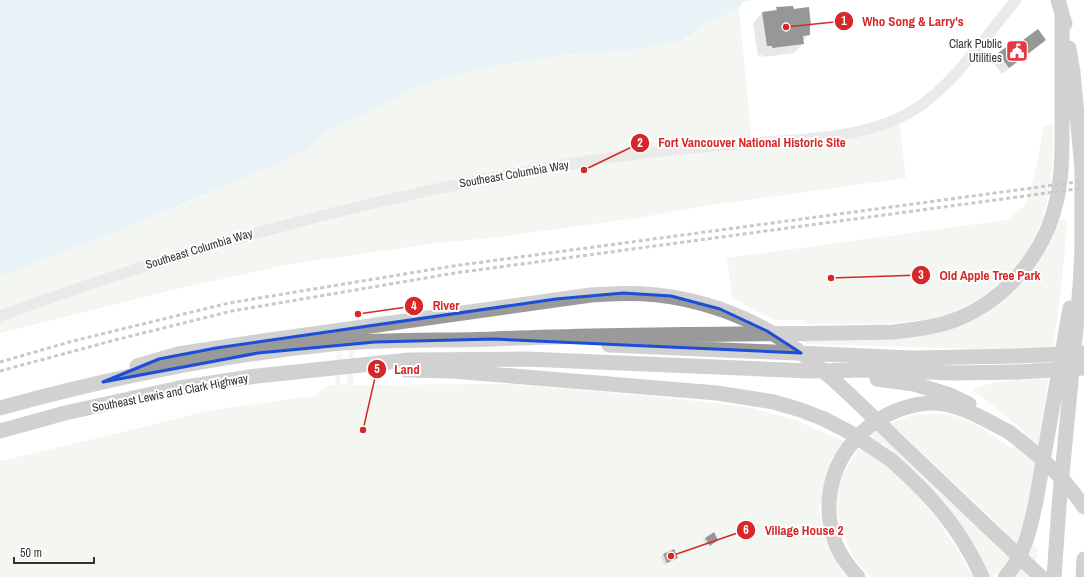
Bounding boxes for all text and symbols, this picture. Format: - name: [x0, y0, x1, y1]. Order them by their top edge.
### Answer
- callout: Who Song & Larry's: [834, 9, 972, 34]
- text: 1: [841, 13, 847, 29]
- text: Who Song & Larry's: [862, 13, 964, 30]
- place label: Clark Public Utilities: [949, 36, 1002, 66]
- public building icon: Clark Public Utilities: [1004, 38, 1030, 64]
- callout: Fort Vancouver National Historic Site: [630, 130, 854, 155]
- text: Fort Vancouver National Historic Site: [658, 134, 846, 151]
- text: 2: [637, 135, 643, 151]
- street label: Southeast Columbia Way: [458, 156, 570, 192]
- street label: Southeast Columbia Way: [143, 225, 255, 273]
- callout: Old Apple Tree Park: [911, 263, 1048, 288]
- text: 3: [918, 267, 924, 283]
- text: Old Apple Tree Park: [940, 267, 1041, 284]
- callout: River: [404, 293, 467, 318]
- text: River: [433, 297, 460, 314]
- text: 4: [411, 298, 417, 314]
- callout: Land: [367, 357, 428, 382]
- text: 5: [374, 361, 380, 377]
- text: Land: [394, 361, 420, 378]
- street label: Southeast Lewis and Clark Highway: [91, 370, 249, 416]
- callout: Village House 2: [736, 517, 851, 542]
- text: 6: [743, 522, 749, 538]
- text: Village House 2: [765, 522, 843, 539]
- scale bar: [14, 539, 94, 565]
- text: 50 m: [20, 545, 42, 561]

